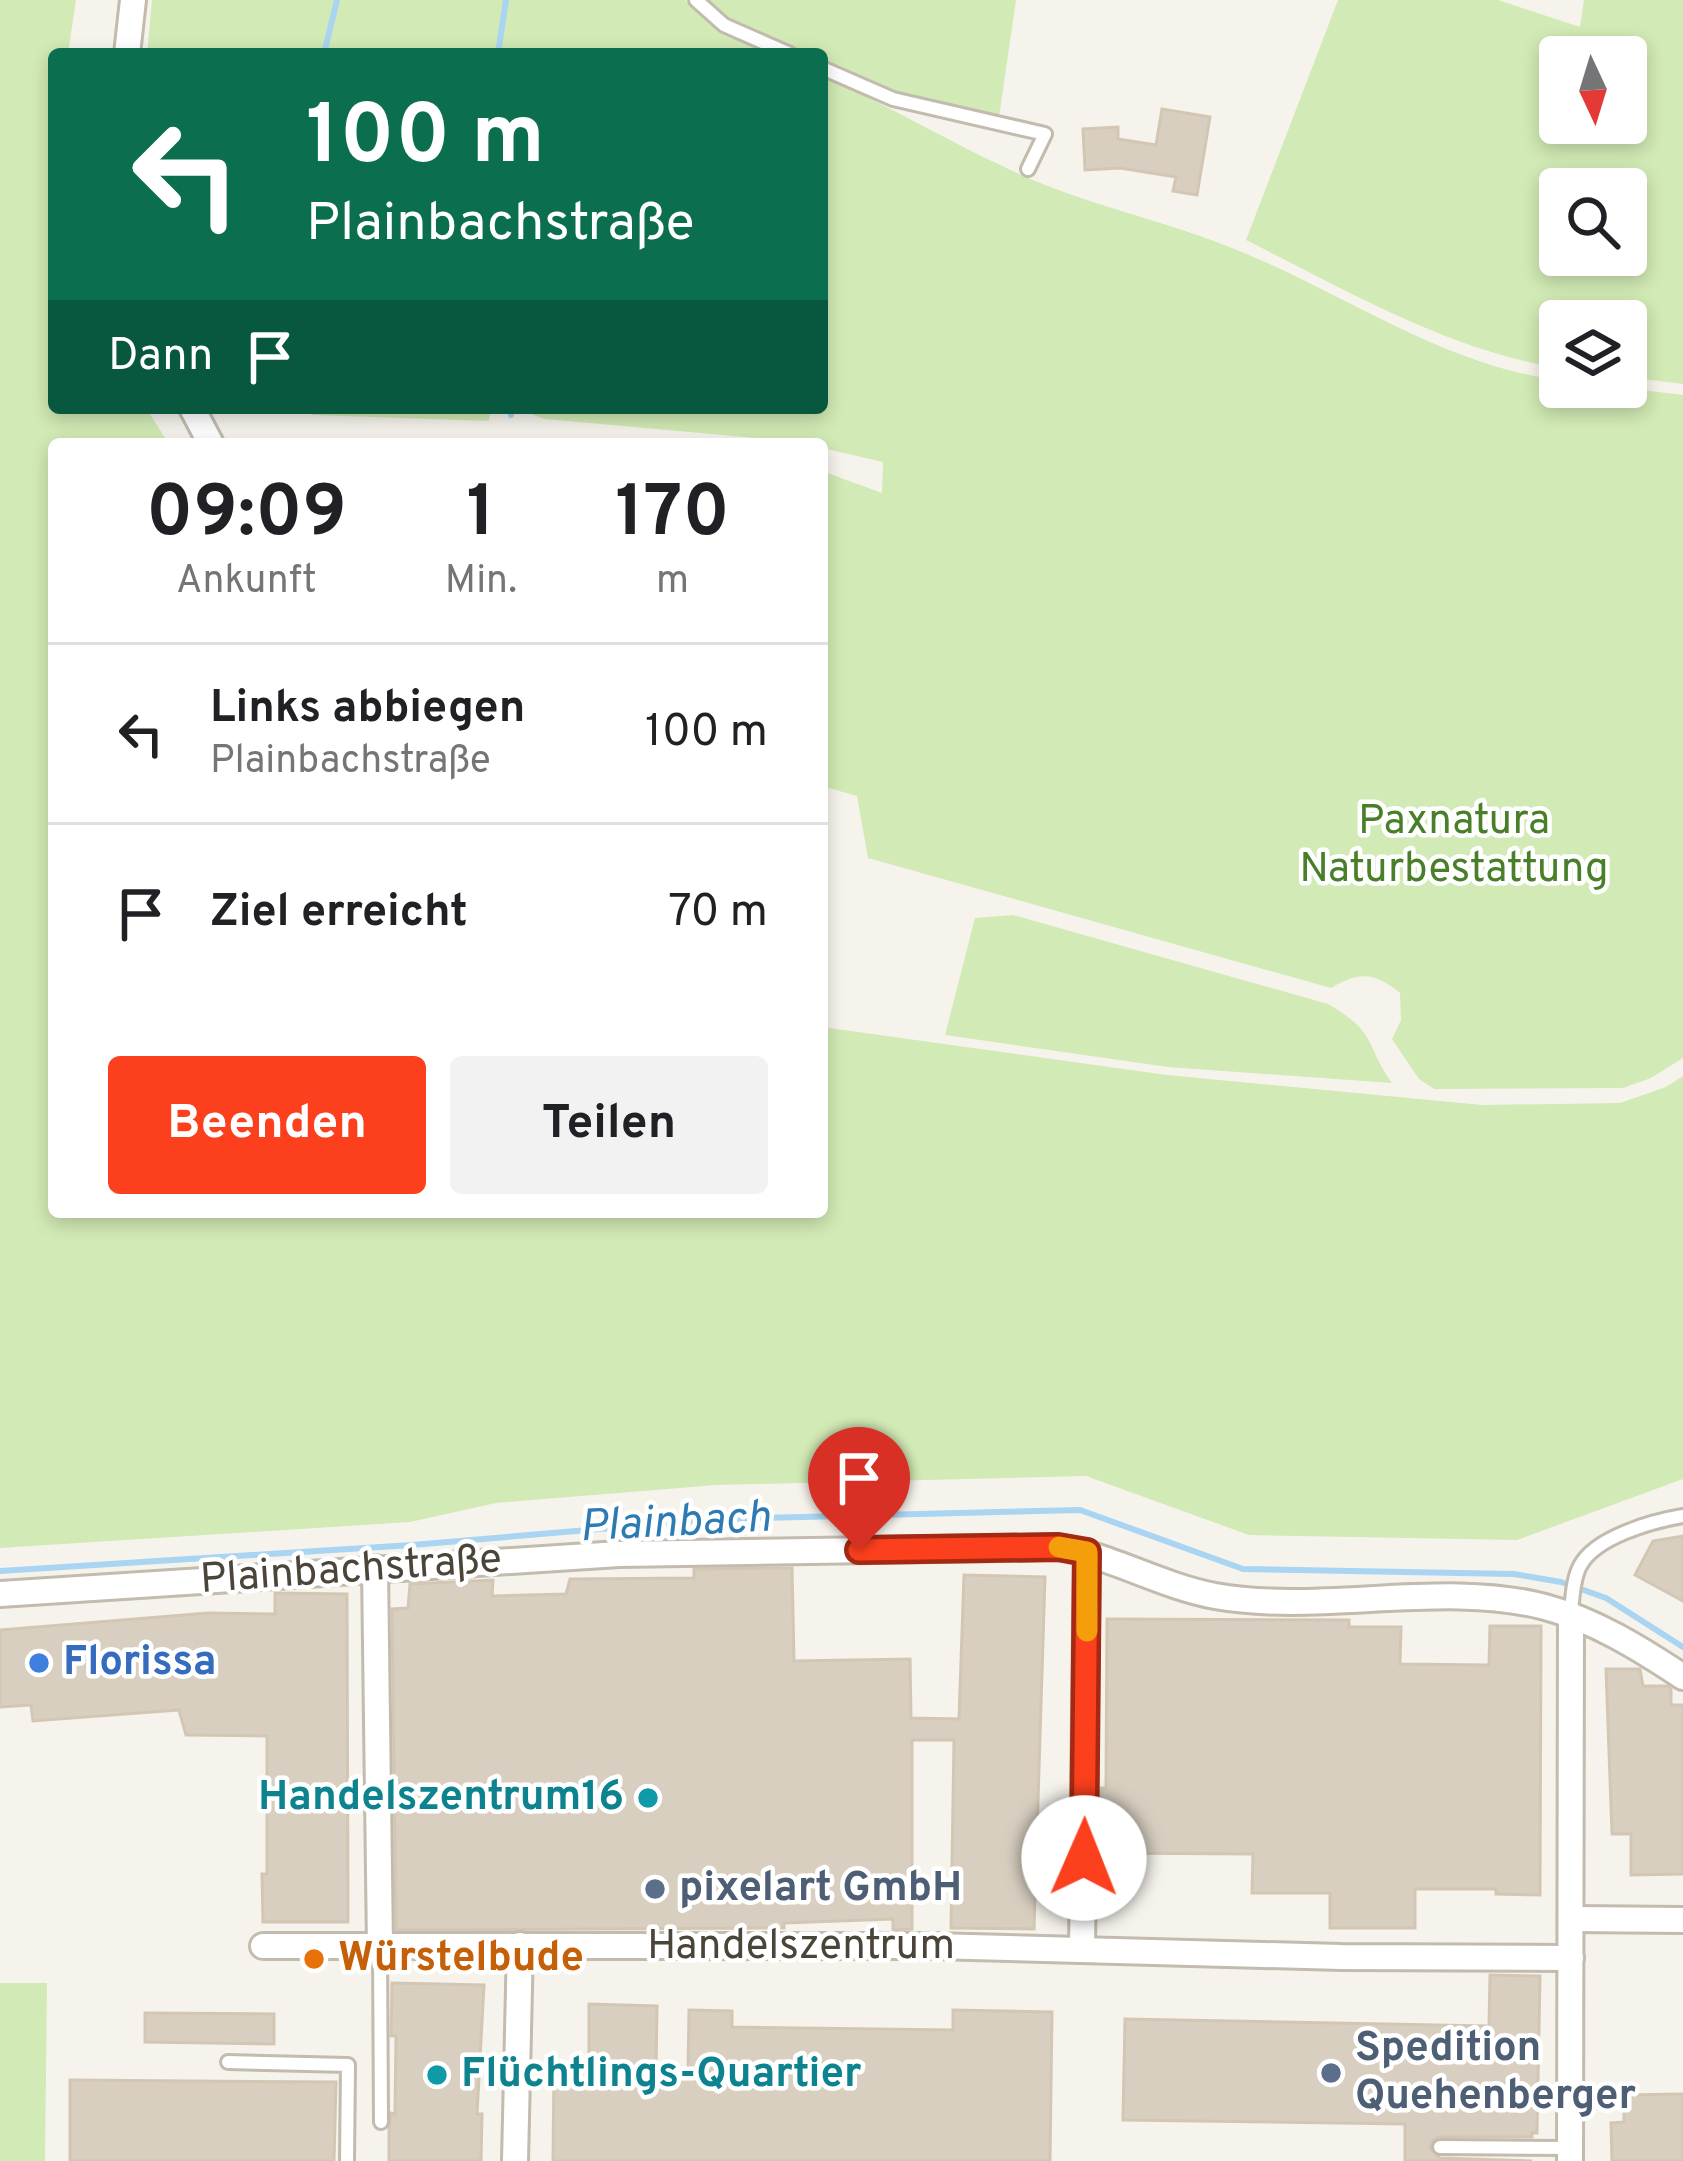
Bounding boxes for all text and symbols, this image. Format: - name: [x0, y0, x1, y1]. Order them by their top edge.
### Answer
- north arrow: [1539, 36, 1647, 144]
- map controls: [1539, 36, 1647, 408]
- text: 100 m: [306, 87, 545, 193]
- icon: left: [108, 96, 264, 252]
- button: search: [1539, 168, 1647, 276]
- text: Plainbachstraße: [306, 191, 695, 260]
- button: layers: [1539, 300, 1647, 408]
- icon: arrive: [237, 324, 303, 390]
- text: Dann: [108, 329, 213, 386]
- text: 09:09: [146, 470, 347, 562]
- text: 1: [467, 470, 495, 562]
- text: 170: [615, 470, 730, 562]
- text: Ankunft: [176, 558, 317, 607]
- text: Min.: [445, 558, 517, 607]
- text: m: [656, 558, 689, 607]
- text: Links abbiegen: [210, 681, 525, 738]
- icon: left: [108, 701, 174, 767]
- text: 100 m: [645, 705, 768, 762]
- text: Plainbachstraße: [210, 738, 491, 787]
- park label: Paxnatura Naturbestattung: [1299, 796, 1609, 897]
- icon: arrive: [108, 881, 174, 947]
- text: Ziel erreicht: [210, 885, 468, 942]
- text: 70 m: [668, 885, 768, 942]
- button: Beenden: [108, 1056, 426, 1194]
- button: Teilen: [450, 1056, 768, 1194]
- pin: [808, 1427, 910, 1550]
- icon: arrive: [826, 1445, 892, 1511]
- water label: Plainbach: [578, 1491, 772, 1557]
- street label: Plainbachstraße: [198, 1534, 504, 1608]
- place label: Florissa: [63, 1637, 216, 1690]
- marker: Florissa: [26, 1650, 52, 1676]
- place label: Handelszentrum16: [258, 1772, 624, 1825]
- marker: Handelszentrum16: [635, 1785, 661, 1811]
- position arrow: [1021, 1795, 1147, 1921]
- place label: pixelart GmbH: [679, 1863, 962, 1916]
- marker: pixelart GmbH: [642, 1876, 668, 1902]
- street label: Handelszentrum: [647, 1921, 955, 1974]
- place label: Würstelbude: [338, 1933, 584, 1986]
- marker: Würstelbude: [301, 1946, 327, 1972]
- place label: Spedition Quehenberger: [1355, 2023, 1636, 2124]
- place label: Flüchtlings-Quartier: [461, 2049, 862, 2102]
- marker: Spedition Quehenberger: [1318, 2060, 1344, 2086]
- marker: Flüchtlings-Quartier: [424, 2062, 450, 2088]

